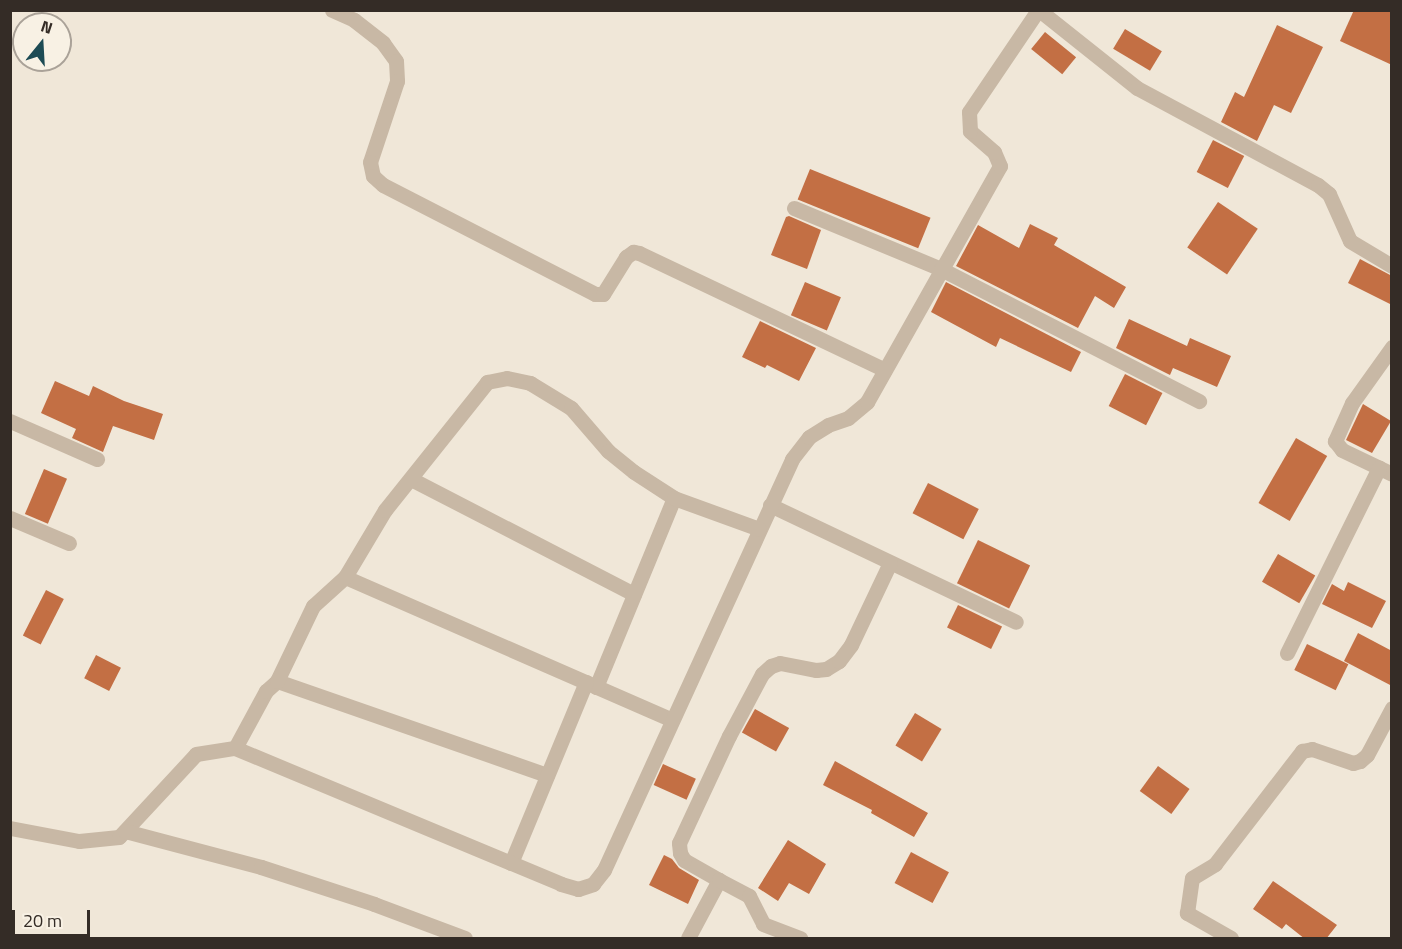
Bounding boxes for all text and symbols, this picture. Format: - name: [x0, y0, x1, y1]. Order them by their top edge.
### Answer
- north arrow: [12, 12, 72, 72]
- text: N: [38, 14, 56, 40]
- scale bar: [15, 898, 93, 936]
- text: 20 m: [23, 907, 62, 934]

